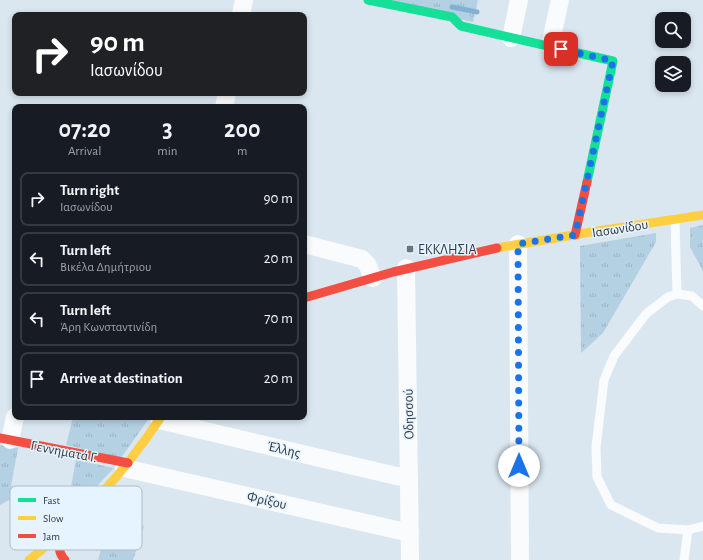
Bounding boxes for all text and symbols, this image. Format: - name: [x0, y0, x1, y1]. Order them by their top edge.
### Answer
- map controls: [655, 12, 691, 92]
- button: search: [655, 12, 691, 48]
- icon: right: [24, 28, 76, 80]
- text: 90 m: [90, 29, 145, 57]
- pin: [544, 32, 578, 66]
- icon: arrive: [550, 38, 572, 60]
- button: layers: [655, 56, 691, 92]
- text: Ιασωνίδου: [90, 62, 163, 80]
- text: 07:20: [59, 118, 111, 142]
- text: 3: [162, 118, 173, 142]
- text: 200: [224, 118, 260, 142]
- text: Arrival: [68, 145, 101, 158]
- text: min: [157, 145, 178, 158]
- text: m: [237, 145, 247, 158]
- text: Turn right: [60, 183, 119, 198]
- icon: right: [26, 188, 48, 210]
- text: 90 m: [264, 191, 293, 206]
- text: Ιασωνίδου: [60, 201, 113, 214]
- street label: Ιασωνίδου: [591, 218, 649, 240]
- text: Turn left: [60, 243, 111, 258]
- place label: ΕΚΚΛΗΣΙΑ: [418, 243, 477, 257]
- marker: ΕΚΚΛΗΣΙΑ: [405, 244, 415, 254]
- icon: left: [26, 248, 48, 270]
- text: 20 m: [264, 251, 293, 266]
- text: Βικέλα Δημήτριου: [60, 261, 151, 274]
- text: Turn left: [60, 303, 111, 318]
- icon: left: [26, 308, 48, 330]
- text: 70 m: [264, 311, 293, 326]
- text: Άρη Κωνσταντινίδη: [60, 321, 157, 334]
- icon: arrive: [26, 368, 48, 390]
- text: Arrive at destination: [60, 371, 183, 386]
- text: 20 m: [264, 371, 293, 386]
- street label: Οδησσού: [402, 388, 416, 439]
- street label: Γεννηματά Γ.: [29, 439, 98, 465]
- street label: Έλλης: [266, 439, 302, 461]
- position arrow: [498, 445, 540, 487]
- legend: [10, 486, 142, 550]
- street label: Φρίξου: [246, 490, 288, 512]
- text: Fast: [43, 495, 61, 506]
- text: Slow: [43, 513, 64, 524]
- text: Jam: [43, 531, 60, 542]

